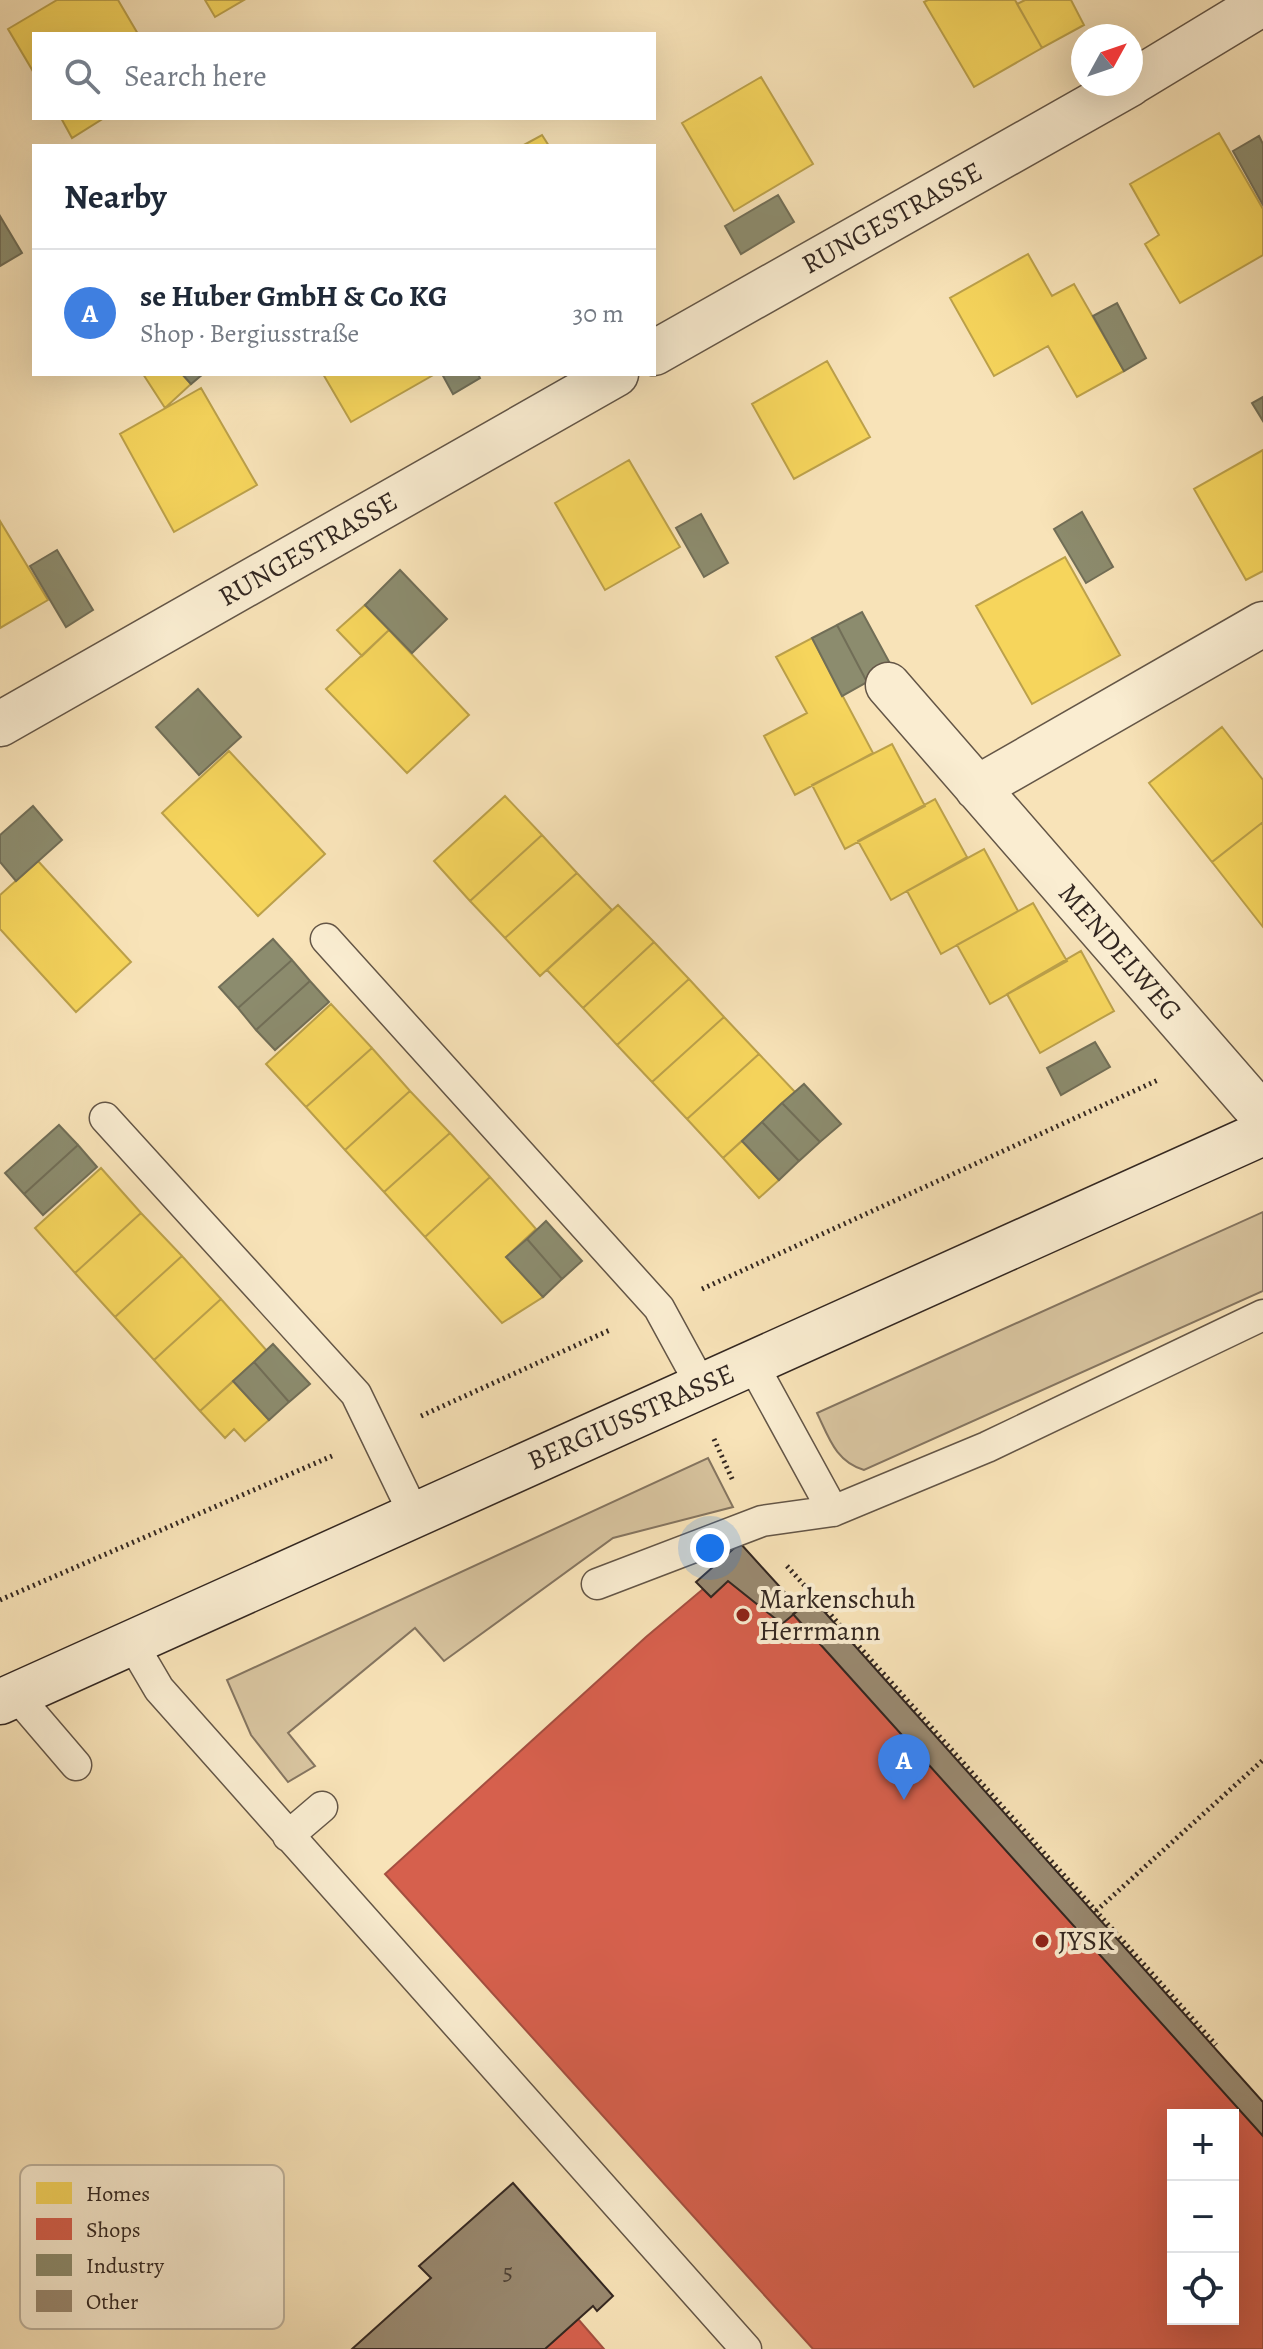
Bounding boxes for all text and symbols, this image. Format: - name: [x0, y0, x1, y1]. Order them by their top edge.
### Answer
- north arrow: [1071, 24, 1143, 96]
- search box: [32, 32, 656, 120]
- icon: search: [60, 54, 104, 98]
- text: Search here: [124, 56, 267, 96]
- street label: RUNGESTRASSE: [795, 153, 989, 283]
- text: Nearby: [64, 173, 167, 220]
- text: se Huber GmbH & Co KG: [140, 276, 448, 316]
- text: A: [82, 296, 98, 331]
- text: 30 m: [573, 296, 624, 331]
- text: Shop · Bergiusstraße: [140, 316, 359, 351]
- street label: RUNGESTRASSE: [212, 482, 404, 616]
- street label: MENDELWEG: [1050, 875, 1190, 1029]
- street label: BERGIUSSTRASSE: [522, 1354, 740, 1480]
- your location: [690, 1528, 730, 1568]
- place label: Markenschuh Herrmann: [759, 1580, 916, 1650]
- marker: Markenschuh Herrmann: [734, 1606, 752, 1624]
- pin: A: [878, 1734, 930, 1800]
- place label: JYSK: [1058, 1922, 1115, 1960]
- marker: JYSK: [1033, 1932, 1051, 1950]
- map controls: [1167, 2109, 1239, 2325]
- button: +: [1167, 2109, 1239, 2181]
- legend: [20, 2165, 284, 2329]
- text: Homes: [86, 2179, 150, 2209]
- button: −: [1167, 2181, 1239, 2253]
- text: Shops: [86, 2215, 141, 2245]
- text: Industry: [86, 2251, 164, 2281]
- button: locate: [1167, 2253, 1239, 2325]
- house number: 5: [503, 2256, 513, 2288]
- text: Other: [86, 2287, 139, 2317]

